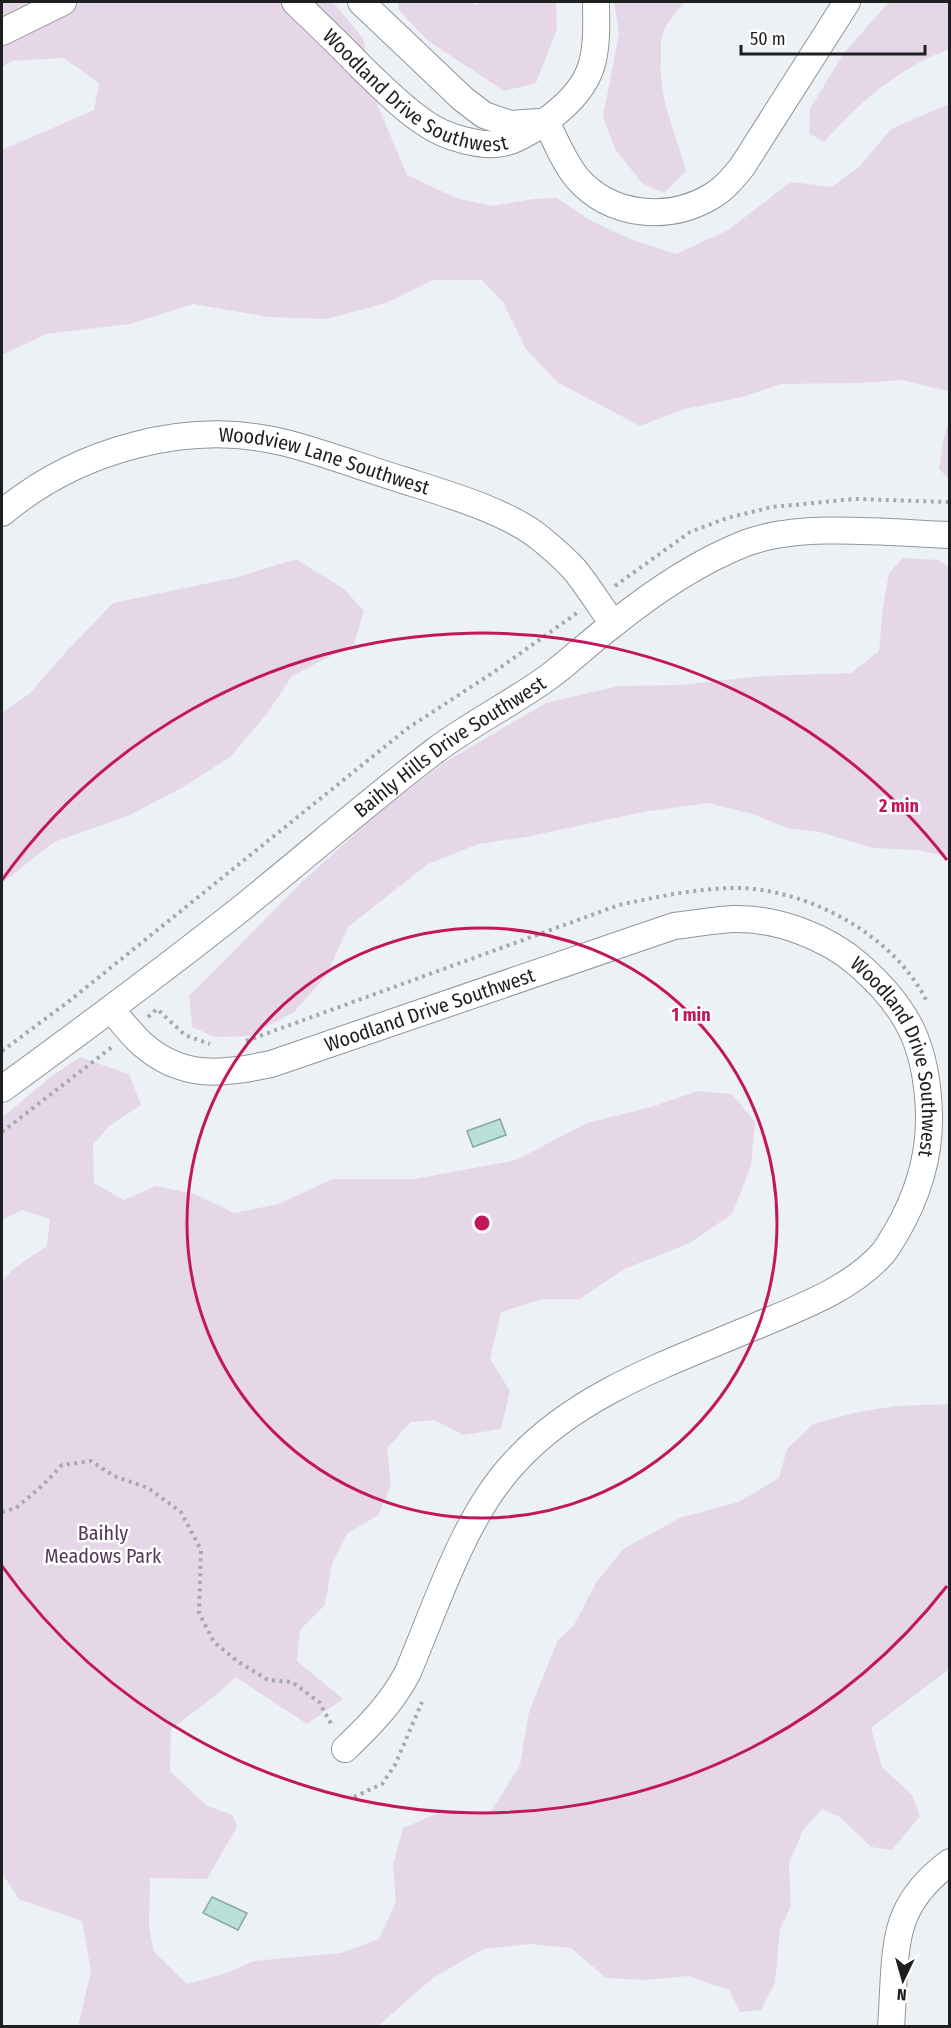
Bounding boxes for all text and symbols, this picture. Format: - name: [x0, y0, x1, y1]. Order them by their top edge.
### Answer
- scale bar: [741, 18, 926, 56]
- street label: Woodland Drive Southwest: [318, 24, 510, 156]
- text: 50 m: [750, 28, 786, 50]
- street label: Woodview Lane Southwest: [218, 422, 433, 500]
- street label: Baihly Hills Drive Southwest: [349, 671, 551, 822]
- text: 2 min: [878, 795, 919, 817]
- street label: Woodland Drive Southwest: [846, 951, 941, 1159]
- street label: Woodland Drive Southwest: [321, 962, 538, 1057]
- text: 1 min: [671, 1004, 711, 1026]
- centre of rings: [472, 1213, 492, 1233]
- park label: Baihly Meadows Park: [45, 1521, 162, 1568]
- north arrow: [873, 1950, 933, 2010]
- text: N: [896, 1985, 907, 2004]

